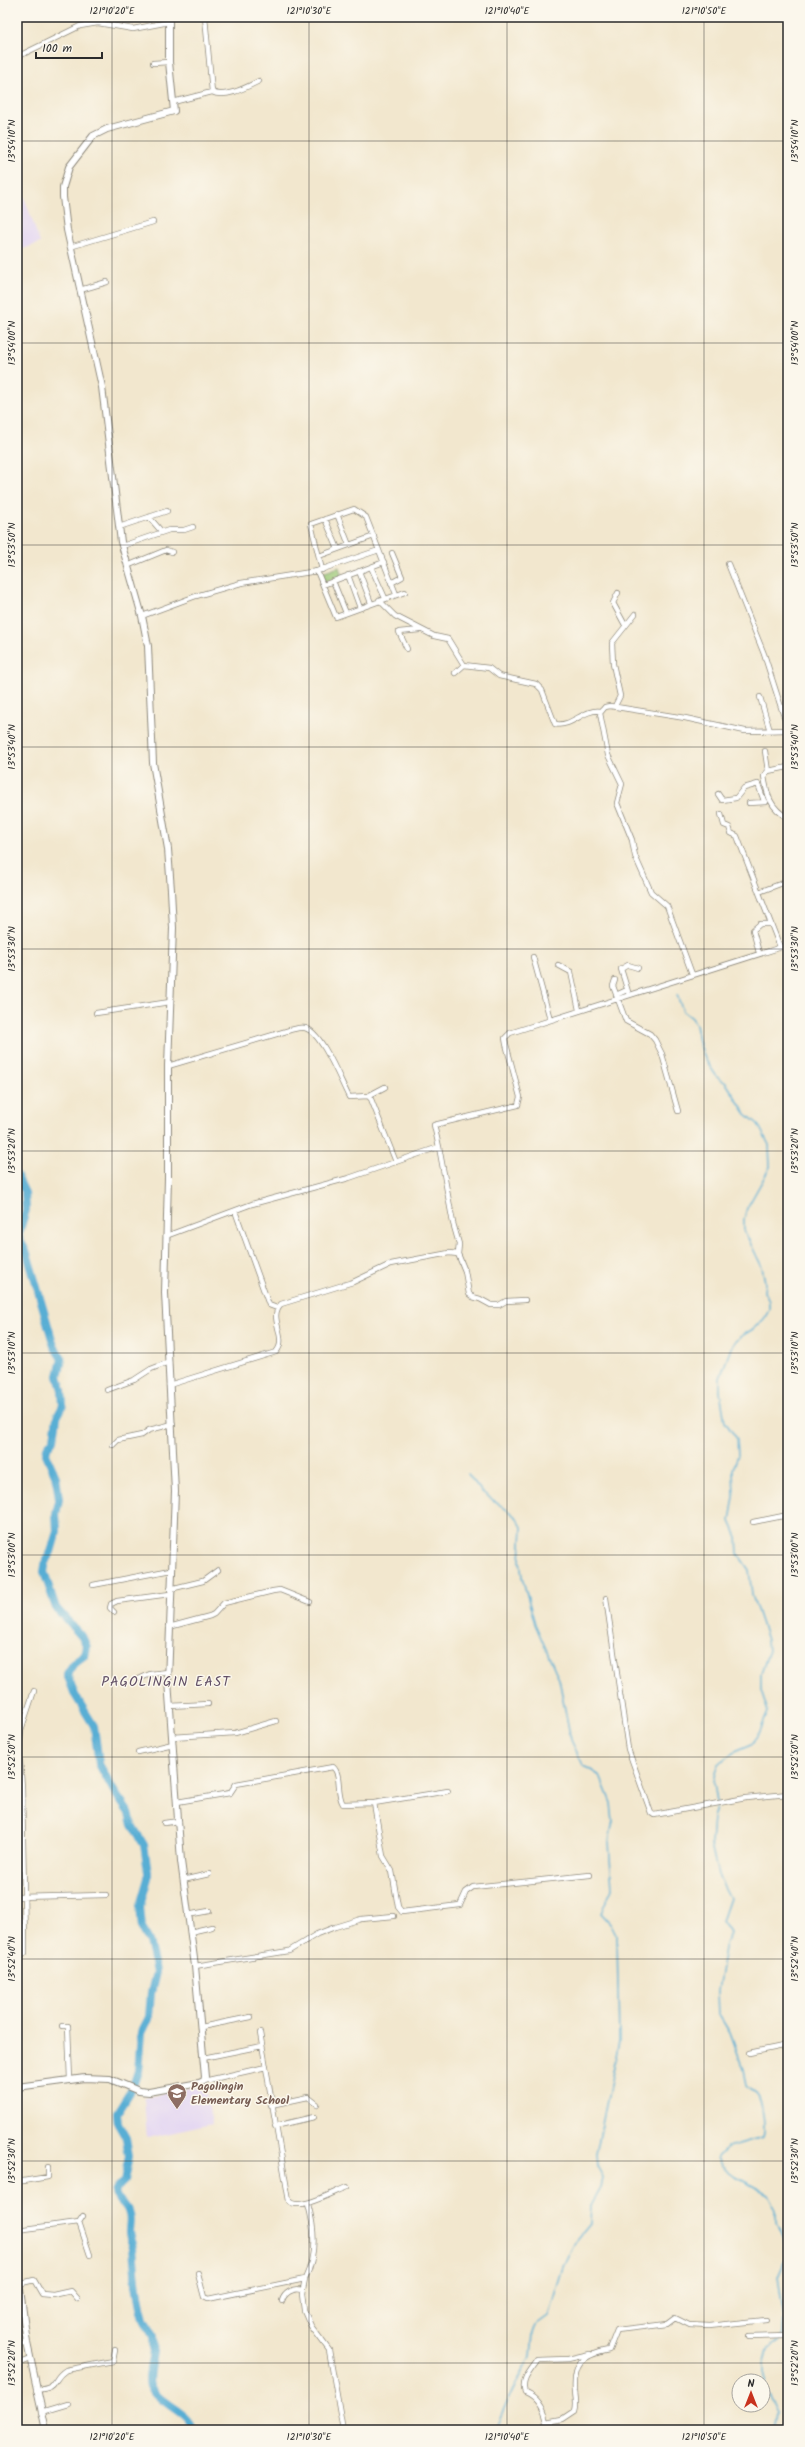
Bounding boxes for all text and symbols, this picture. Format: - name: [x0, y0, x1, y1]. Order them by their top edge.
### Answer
- text: 121°10'20"E: [89, 3, 136, 19]
- text: 121°10'30"E: [287, 3, 333, 19]
- text: 121°10'40"E: [485, 3, 531, 19]
- text: 121°10'50"E: [682, 3, 727, 19]
- scale bar: [36, 34, 102, 60]
- text: 100 m: [42, 39, 73, 58]
- text: 13°54'10"N: [4, 119, 20, 162]
- text: 13°54'10"N: [787, 119, 803, 162]
- text: 13°54'00"N: [4, 320, 20, 365]
- text: 13°54'00"N: [787, 320, 803, 365]
- text: 13°53'50"N: [4, 522, 20, 568]
- text: 13°53'50"N: [787, 522, 803, 568]
- text: 13°53'40"N: [4, 724, 20, 770]
- text: 13°53'40"N: [787, 724, 803, 770]
- text: 13°53'30"N: [4, 926, 20, 972]
- text: 13°53'30"N: [787, 926, 803, 972]
- text: 13°53'20"N: [4, 1128, 20, 1174]
- text: 13°53'20"N: [787, 1128, 803, 1174]
- text: 13°53'10"N: [4, 1331, 20, 1375]
- text: 13°53'10"N: [787, 1331, 803, 1375]
- text: 13°53'00"N: [4, 1532, 20, 1577]
- text: 13°53'00"N: [787, 1532, 803, 1577]
- district label: PAGOLINGIN EAST: [101, 1671, 231, 1693]
- text: 13°52'50"N: [4, 1734, 20, 1780]
- text: 13°52'50"N: [787, 1734, 803, 1780]
- text: 13°52'40"N: [4, 1936, 20, 1982]
- text: 13°52'40"N: [787, 1936, 803, 1982]
- place label: Pagolingin Elementary School: [191, 2077, 290, 2110]
- school or university icon: Pagolingin Elementary School: [166, 2082, 188, 2110]
- text: 13°52'30"N: [4, 2138, 20, 2184]
- text: 13°52'30"N: [787, 2138, 803, 2184]
- text: 13°52'20"N: [4, 2340, 20, 2386]
- text: 13°52'20"N: [787, 2340, 803, 2386]
- north arrow: [731, 2373, 771, 2413]
- text: N: [748, 2375, 755, 2393]
- text: 121°10'20"E: [89, 2429, 136, 2445]
- text: 121°10'30"E: [287, 2429, 333, 2445]
- text: 121°10'40"E: [485, 2429, 531, 2445]
- text: 121°10'50"E: [682, 2429, 727, 2445]

